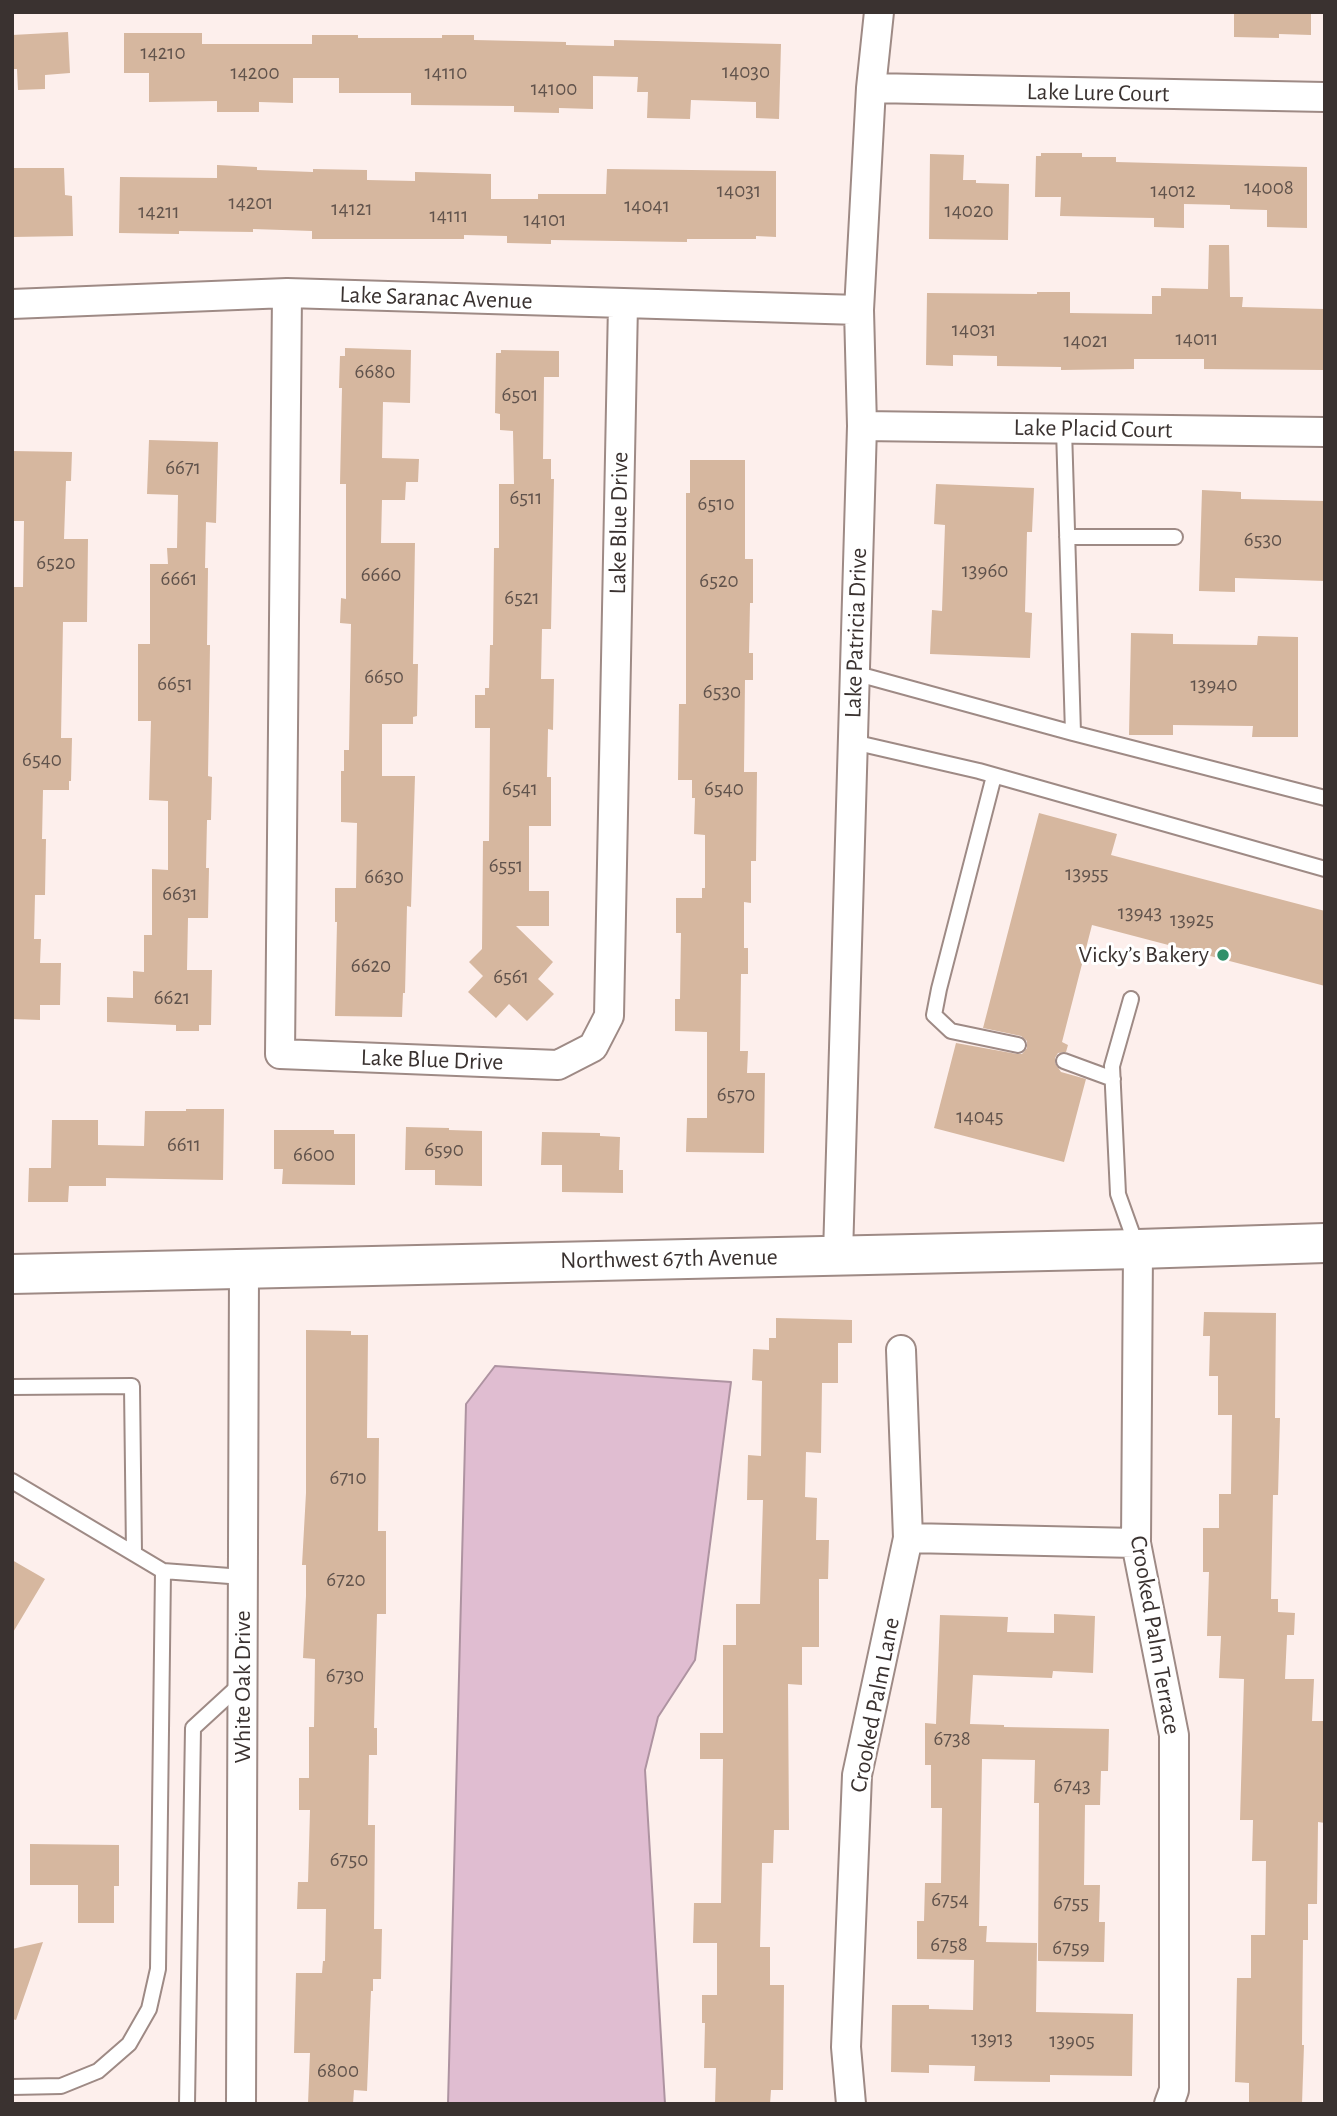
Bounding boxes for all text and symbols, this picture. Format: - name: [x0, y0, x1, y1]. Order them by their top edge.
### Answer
- house number: 14210: [140, 40, 186, 66]
- house number: 14030: [722, 59, 770, 85]
- house number: 14200: [230, 60, 280, 86]
- house number: 14110: [425, 60, 467, 86]
- house number: 14100: [531, 76, 577, 102]
- street label: Lake Lure Court: [1026, 77, 1170, 109]
- house number: 14008: [1244, 175, 1294, 201]
- house number: 14031: [717, 178, 761, 204]
- house number: 14012: [1150, 178, 1196, 204]
- house number: 14201: [228, 190, 274, 216]
- house number: 14041: [624, 193, 670, 219]
- house number: 14121: [331, 196, 373, 222]
- house number: 14020: [944, 198, 994, 224]
- house number: 14211: [138, 199, 180, 225]
- house number: 14111: [430, 203, 468, 229]
- house number: 14101: [524, 207, 566, 233]
- street label: Lake Saranac Avenue: [339, 280, 533, 316]
- house number: 14031: [952, 317, 996, 343]
- house number: 14011: [1176, 326, 1218, 352]
- house number: 14021: [1063, 328, 1109, 354]
- house number: 6680: [355, 359, 395, 385]
- house number: 6501: [502, 382, 538, 408]
- street label: Lake Placid Court: [1013, 413, 1173, 445]
- street label: Lake Blue Drive: [603, 451, 635, 595]
- house number: 6671: [165, 455, 201, 481]
- house number: 6511: [509, 485, 543, 511]
- house number: 6510: [698, 491, 734, 517]
- house number: 6530: [1244, 527, 1282, 553]
- street label: Lake Patricia Drive: [839, 547, 873, 719]
- house number: 6520: [36, 550, 76, 576]
- house number: 13960: [962, 558, 1008, 584]
- house number: 6660: [361, 562, 401, 588]
- house number: 6661: [161, 566, 197, 592]
- house number: 6520: [699, 568, 739, 594]
- house number: 6521: [504, 585, 540, 611]
- house number: 6650: [364, 664, 404, 690]
- house number: 6651: [157, 671, 193, 697]
- house number: 13940: [1191, 672, 1237, 698]
- house number: 6530: [703, 679, 741, 705]
- house number: 6540: [22, 747, 62, 773]
- house number: 6541: [502, 776, 538, 802]
- house number: 6540: [704, 776, 744, 802]
- house number: 6551: [489, 853, 523, 879]
- house number: 13955: [1065, 861, 1109, 887]
- house number: 6630: [364, 864, 404, 890]
- house number: 6631: [162, 881, 198, 907]
- house number: 13943: [1118, 900, 1162, 926]
- house number: 13925: [1170, 907, 1214, 933]
- place label: Vicky’s Bakery: [1078, 941, 1209, 969]
- marker: Vicky’s Bakery: [1215, 947, 1231, 963]
- house number: 6620: [351, 953, 391, 979]
- house number: 6561: [493, 964, 529, 990]
- house number: 6621: [154, 985, 190, 1011]
- street label: Lake Blue Drive: [360, 1043, 504, 1077]
- house number: 6570: [717, 1082, 755, 1108]
- house number: 14045: [956, 1104, 1004, 1130]
- house number: 6611: [167, 1132, 201, 1158]
- house number: 6590: [424, 1137, 464, 1163]
- house number: 6600: [293, 1142, 335, 1168]
- street label: Northwest 67th Avenue: [560, 1243, 778, 1275]
- house number: 6710: [330, 1465, 366, 1491]
- street label: Crooked Palm Terrace: [1123, 1533, 1187, 1737]
- house number: 6720: [326, 1567, 366, 1593]
- street label: White Oak Drive: [229, 1611, 257, 1763]
- street label: Crooked Palm Lane: [844, 1615, 906, 1795]
- house number: 6730: [326, 1663, 364, 1689]
- house number: 6738: [933, 1726, 971, 1752]
- house number: 6743: [1053, 1773, 1091, 1799]
- house number: 6750: [330, 1847, 368, 1873]
- house number: 6754: [931, 1887, 969, 1913]
- house number: 6755: [1053, 1890, 1089, 1916]
- house number: 6758: [930, 1932, 968, 1958]
- house number: 6759: [1052, 1935, 1090, 1961]
- house number: 13913: [971, 2026, 1013, 2052]
- house number: 13905: [1049, 2028, 1095, 2054]
- house number: 6800: [317, 2058, 359, 2084]

